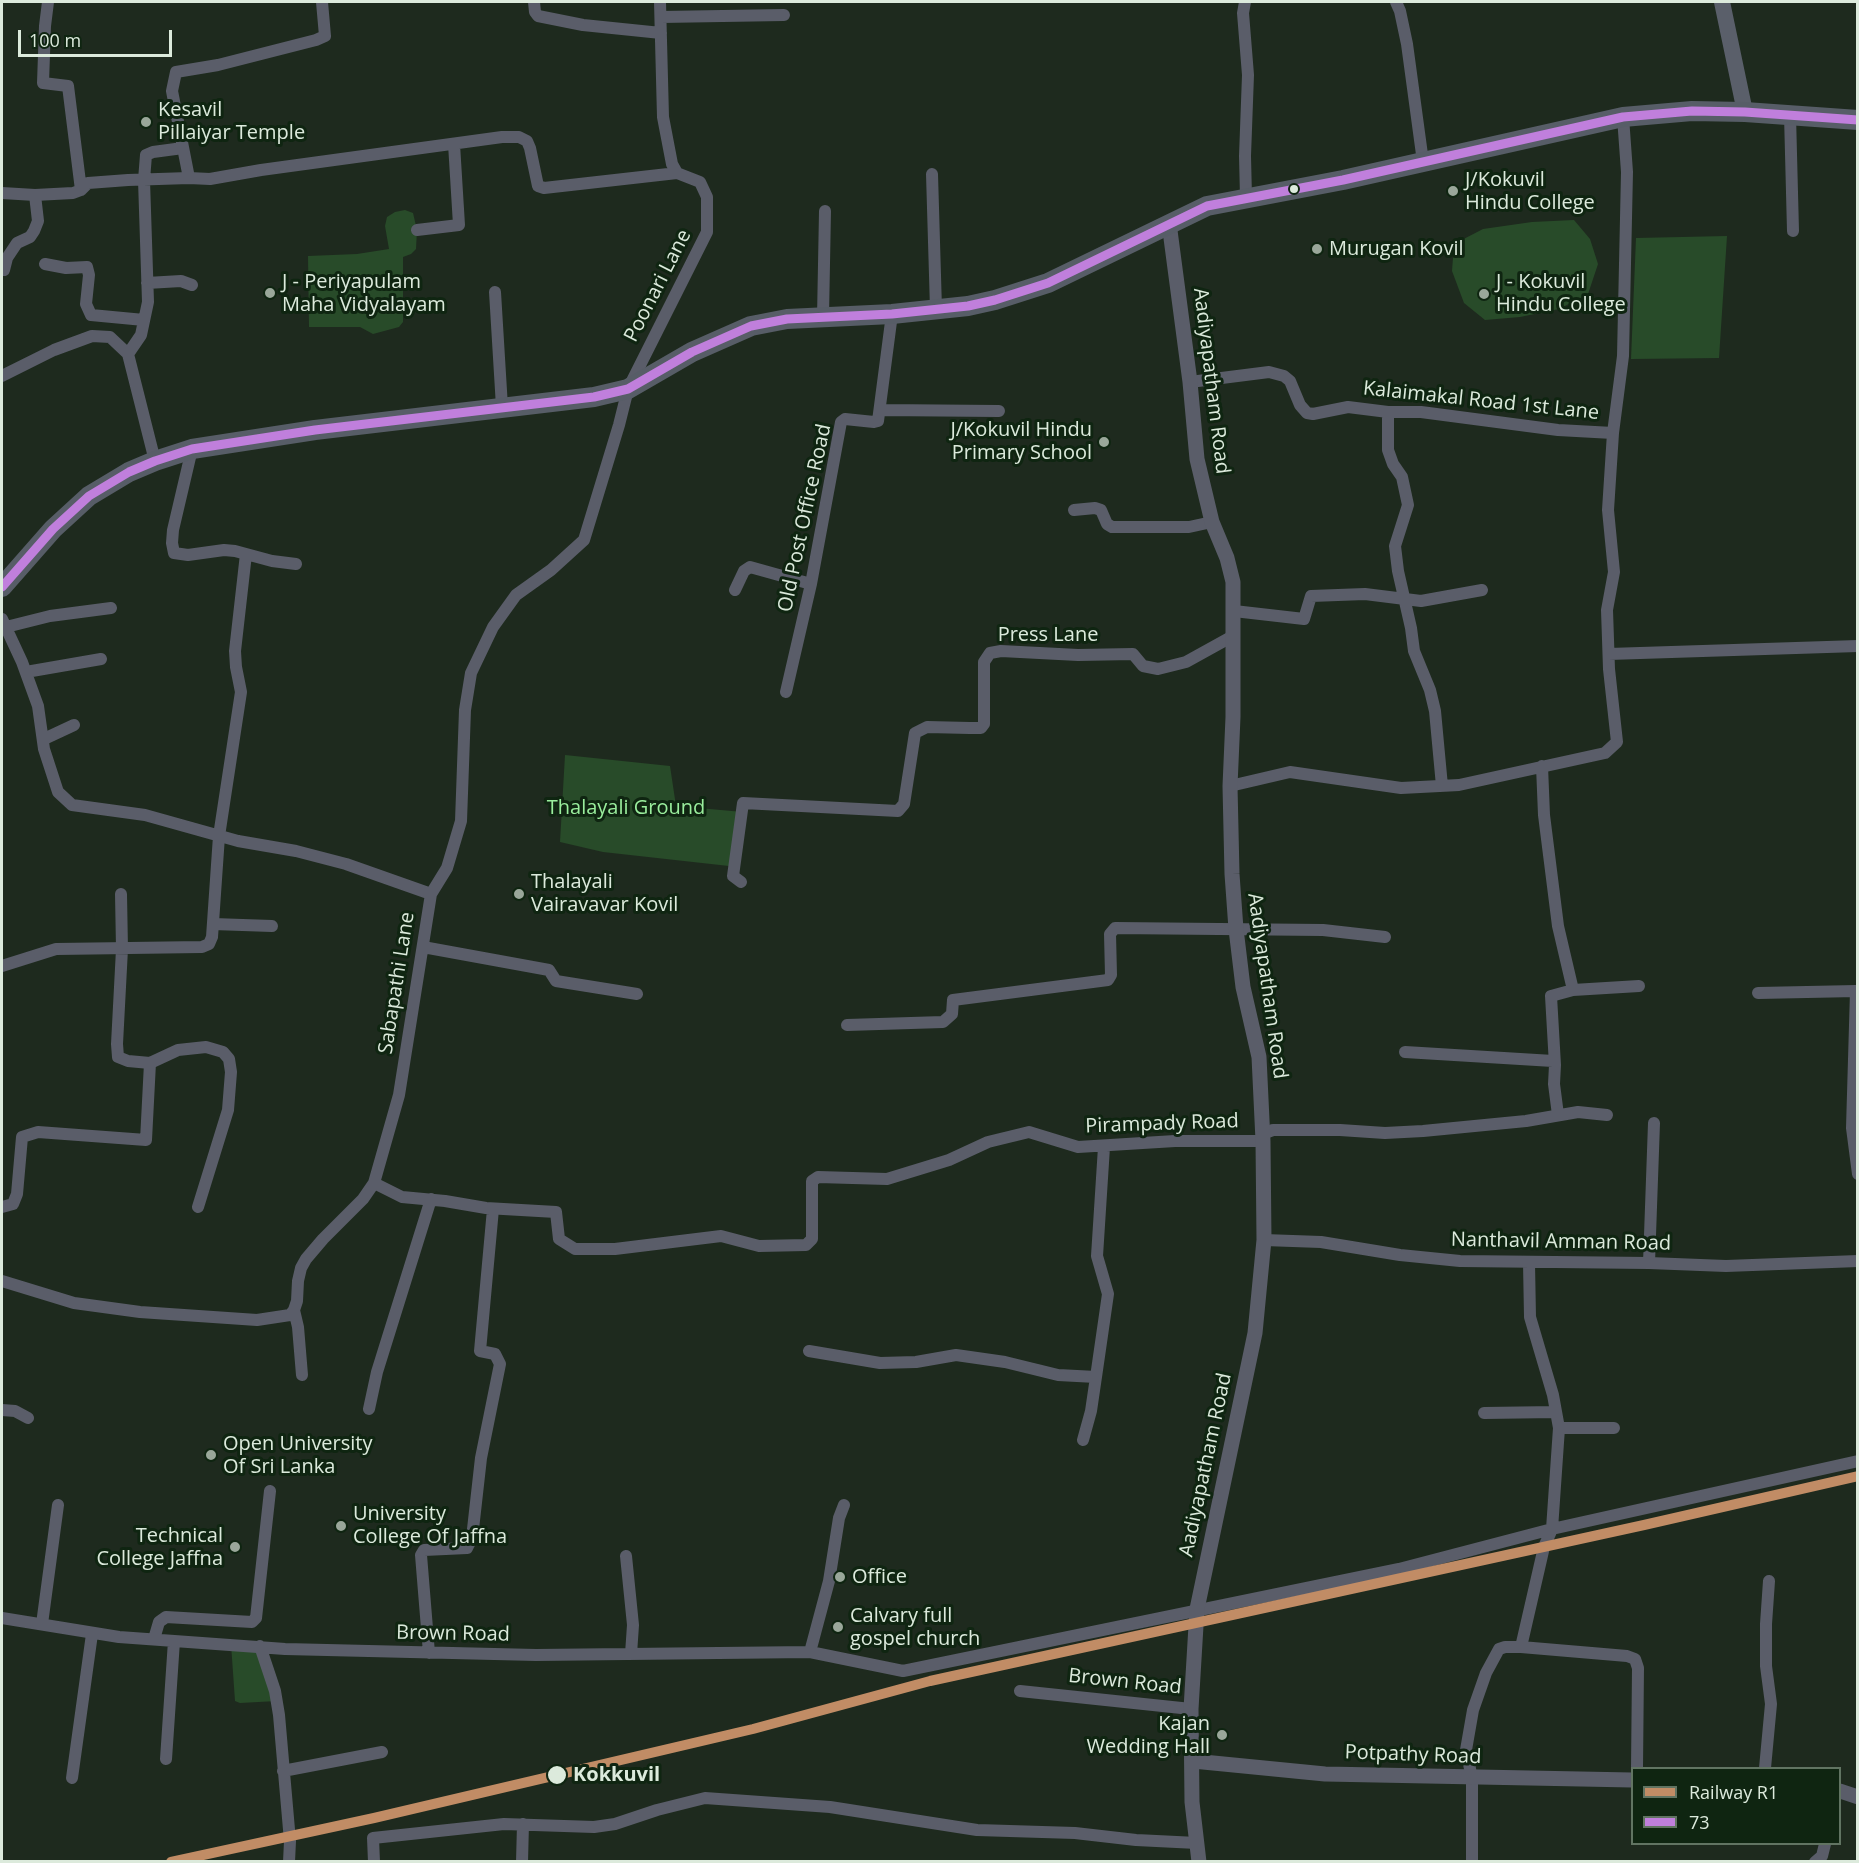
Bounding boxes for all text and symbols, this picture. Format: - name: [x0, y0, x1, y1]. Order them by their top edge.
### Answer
- scale bar: [21, 18, 176, 56]
- text: 100 m: [29, 28, 81, 52]
- place label: Kesavil Pillaiyar Temple: [158, 98, 305, 145]
- marker: Kesavil Pillaiyar Temple: [139, 115, 153, 129]
- place label: J/Kokuvil Hindu College: [1465, 168, 1595, 215]
- unlabelled marker: [1288, 183, 1300, 195]
- marker: J/Kokuvil Hindu College: [1446, 184, 1460, 198]
- street label: Poonari Lane: [619, 226, 697, 346]
- place label: Murugan Kovil: [1329, 237, 1463, 261]
- marker: Murugan Kovil: [1310, 242, 1324, 256]
- place label: J - Periyapulam Maha Vidyalayam: [282, 270, 446, 317]
- place label: J - Kokuvil Hindu College: [1496, 270, 1626, 317]
- marker: J - Periyapulam Maha Vidyalayam: [263, 286, 277, 300]
- street label: Aadiyapatham Road: [1188, 287, 1234, 475]
- marker: J - Kokuvil Hindu College: [1477, 287, 1491, 301]
- street label: Kalaimakal Road 1st Lane: [1362, 377, 1600, 425]
- place label: J/Kokuvil Hindu Primary School: [950, 418, 1092, 465]
- street label: Old Post Office Road: [773, 422, 837, 614]
- marker: J/Kokuvil Hindu Primary School: [1097, 435, 1111, 449]
- street label: Press Lane: [998, 623, 1098, 647]
- park label: Thalayali Ground: [547, 796, 705, 820]
- place label: Thalayali Vairavavar Kovil: [531, 870, 678, 917]
- marker: Thalayali Vairavavar Kovil: [512, 887, 526, 901]
- street label: Aadiyapatham Road: [1242, 892, 1292, 1080]
- street label: Sabapathi Lane: [374, 910, 420, 1056]
- street label: Pirampady Road: [1085, 1109, 1239, 1139]
- street label: Nanthavil Amman Road: [1451, 1228, 1671, 1256]
- street label: Aadiyapatham Road: [1175, 1371, 1237, 1559]
- place label: Open University Of Sri Lanka: [223, 1432, 373, 1479]
- marker: Open University Of Sri Lanka: [204, 1448, 218, 1462]
- place label: University College Of Jaffna: [353, 1502, 507, 1549]
- marker: University College Of Jaffna: [334, 1519, 348, 1533]
- place label: Technical College Jaffna: [96, 1524, 223, 1571]
- marker: Technical College Jaffna: [228, 1540, 242, 1554]
- place label: Office: [852, 1565, 907, 1589]
- marker: Office: [833, 1570, 847, 1584]
- place label: Calvary full gospel church: [850, 1604, 980, 1651]
- marker: Calvary full gospel church: [831, 1620, 845, 1634]
- street label: Brown Road: [396, 1621, 510, 1647]
- street label: Brown Road: [1067, 1664, 1183, 1700]
- place label: Kajan Wedding Hall: [1087, 1712, 1210, 1759]
- marker: Kajan Wedding Hall: [1215, 1728, 1229, 1742]
- street label: Potpathy Road: [1344, 1741, 1482, 1769]
- place label: Kokkuvil: [573, 1763, 660, 1787]
- marker: Kokkuvil: [546, 1764, 568, 1786]
- legend: [1631, 1767, 1841, 1845]
- text: Railway R1: [1689, 1780, 1778, 1804]
- text: 73: [1689, 1810, 1710, 1834]

